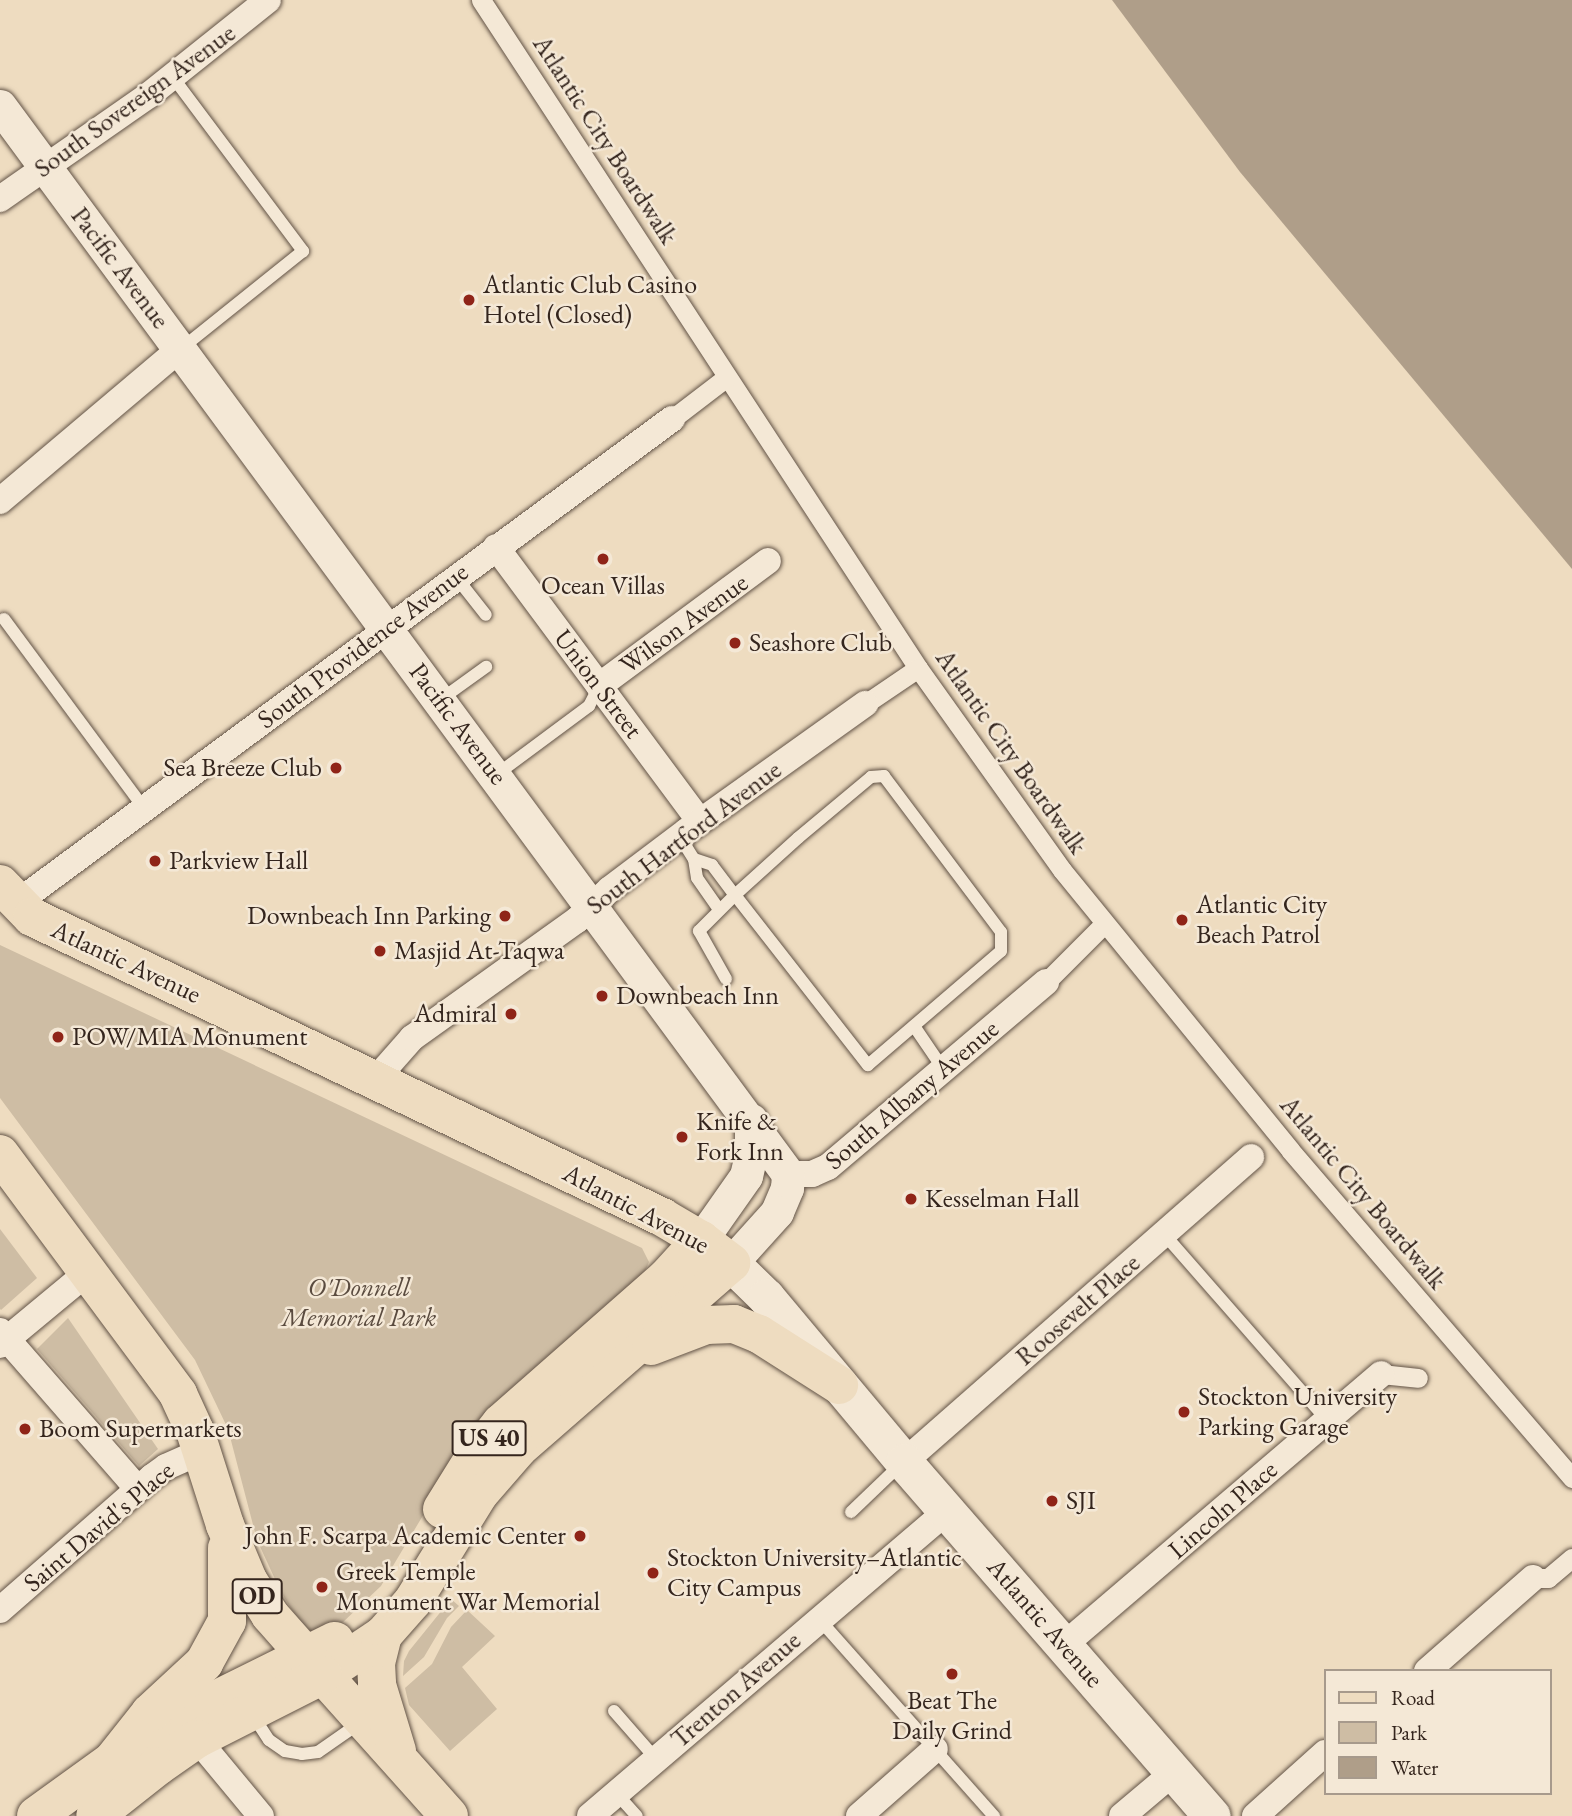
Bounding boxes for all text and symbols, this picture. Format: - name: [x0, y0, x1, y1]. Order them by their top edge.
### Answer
- street label: South Sovereign Avenue: [28, 18, 242, 184]
- street label: Atlantic City Boardwalk: [526, 30, 684, 250]
- street label: Pacific Avenue: [64, 201, 176, 335]
- place label: Atlantic Club Casino Hotel (Closed): [483, 269, 697, 330]
- marker: Atlantic Club Casino Hotel (Closed): [461, 292, 477, 308]
- marker: Ocean Villas: [595, 551, 611, 567]
- street label: South Providence Avenue: [251, 557, 475, 735]
- street label: Wilson Avenue: [614, 567, 754, 681]
- place label: Ocean Villas: [541, 570, 665, 602]
- street label: Union Street: [547, 623, 649, 745]
- place label: Seashore Club: [749, 627, 892, 659]
- marker: Seashore Club: [727, 635, 743, 651]
- street label: Atlantic City Boardwalk: [929, 644, 1093, 860]
- street label: Pacific Avenue: [402, 657, 514, 791]
- place label: Sea Breeze Club: [163, 752, 322, 784]
- street label: South Hartford Avenue: [580, 755, 788, 921]
- marker: Sea Breeze Club: [328, 760, 344, 776]
- place label: Parkview Hall: [169, 845, 308, 877]
- marker: Parkview Hall: [147, 853, 163, 869]
- place label: Atlantic City Beach Patrol: [1196, 889, 1327, 950]
- place label: Downbeach Inn Parking: [247, 900, 491, 932]
- marker: Downbeach Inn Parking: [497, 908, 513, 924]
- marker: Atlantic City Beach Patrol: [1174, 912, 1190, 928]
- street label: Atlantic Avenue: [46, 914, 206, 1010]
- place label: Masjid At-Taqwa: [394, 935, 564, 967]
- marker: Masjid At-Taqwa: [372, 943, 388, 959]
- place label: Downbeach Inn: [616, 980, 779, 1012]
- marker: Downbeach Inn: [594, 988, 610, 1004]
- place label: Admiral: [414, 998, 497, 1030]
- marker: Admiral: [503, 1006, 519, 1022]
- street label: South Albany Avenue: [819, 1013, 1005, 1177]
- place label: POW/MIA Monument: [72, 1021, 307, 1053]
- marker: POW/MIA Monument: [50, 1029, 66, 1045]
- street label: Atlantic City Boardwalk: [1273, 1090, 1453, 1296]
- place label: Knife & Fork Inn: [696, 1106, 784, 1168]
- marker: Knife & Fork Inn: [674, 1129, 690, 1145]
- street label: Atlantic Avenue: [557, 1157, 715, 1261]
- place label: Kesselman Hall: [925, 1183, 1079, 1215]
- marker: Kesselman Hall: [903, 1191, 919, 1207]
- street label: Roosevelt Place: [1009, 1248, 1147, 1372]
- park label: O'Donnell Memorial Park: [282, 1272, 436, 1334]
- place label: Stockton University Parking Garage: [1198, 1381, 1397, 1442]
- marker: Stockton University Parking Garage: [1176, 1404, 1192, 1420]
- place label: Boom Supermarkets: [39, 1413, 242, 1445]
- road number: US 40: [450, 1418, 528, 1458]
- marker: Boom Supermarkets: [17, 1421, 33, 1437]
- street label: Lincoln Place: [1162, 1454, 1284, 1566]
- street label: Saint David's Place: [18, 1455, 180, 1599]
- place label: SJI: [1066, 1485, 1096, 1517]
- marker: SJI: [1044, 1493, 1060, 1509]
- place label: John F. Scarpa Academic Center: [244, 1520, 566, 1552]
- marker: John F. Scarpa Academic Center: [572, 1528, 588, 1544]
- place label: Stockton University–Atlantic City Campus: [667, 1542, 962, 1604]
- street label: Atlantic Avenue: [980, 1552, 1110, 1694]
- place label: Greek Temple Monument War Memorial: [336, 1556, 600, 1618]
- marker: Stockton University–Atlantic City Campus: [645, 1565, 661, 1581]
- road number: OD: [231, 1576, 283, 1616]
- marker: Greek Temple Monument War Memorial: [314, 1579, 330, 1595]
- street label: Trenton Avenue: [665, 1625, 807, 1755]
- marker: Beat The Daily Grind: [944, 1666, 960, 1682]
- legend: [1324, 1669, 1551, 1795]
- text: Road: [1391, 1684, 1435, 1711]
- place label: Beat The Daily Grind: [892, 1685, 1012, 1746]
- text: Park: [1391, 1719, 1427, 1746]
- text: Water: [1391, 1754, 1438, 1781]

